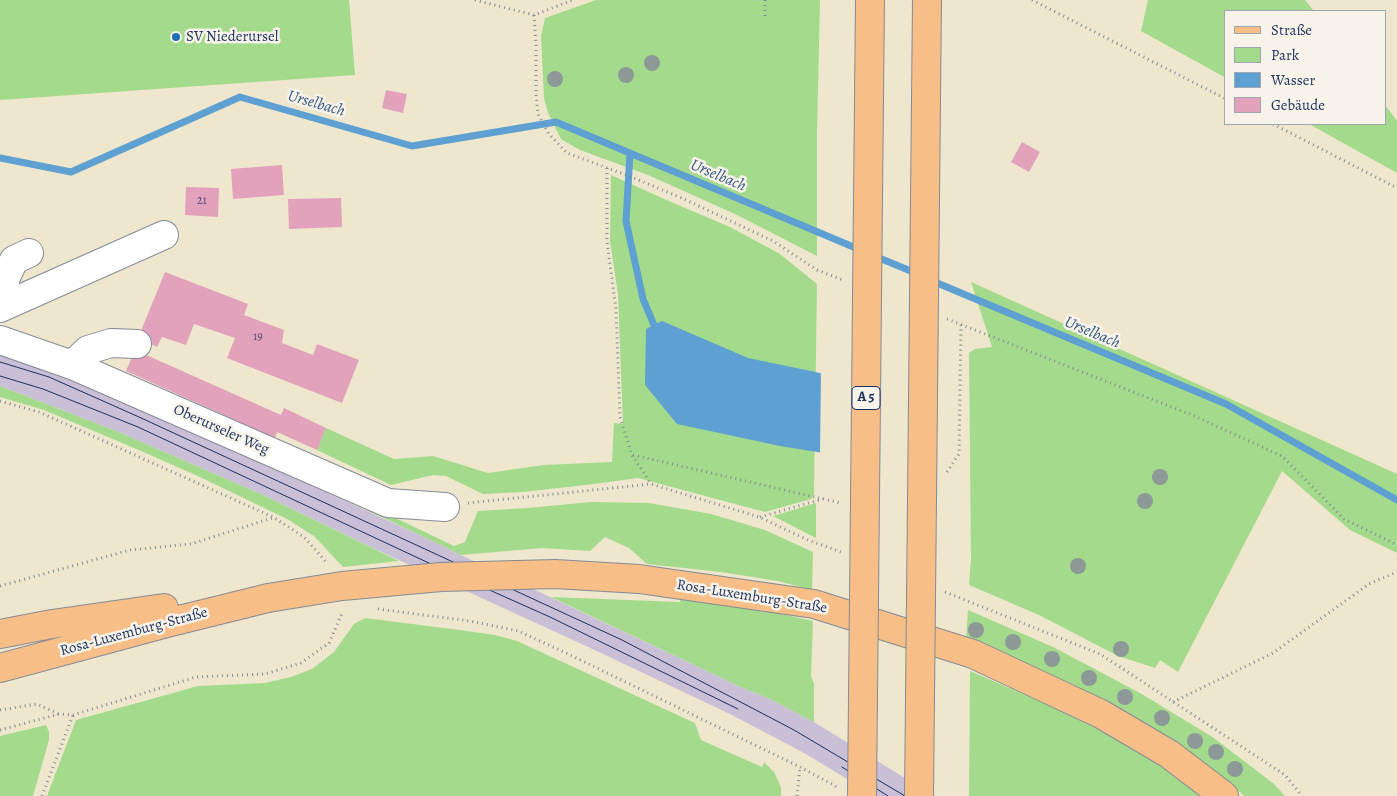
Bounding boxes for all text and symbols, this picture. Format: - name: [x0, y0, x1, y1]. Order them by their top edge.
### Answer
- legend: [1224, 10, 1387, 125]
- text: Straße: [1271, 20, 1312, 40]
- place label: SV Niederursel: [186, 28, 278, 46]
- marker: SV Niederursel: [170, 31, 182, 43]
- text: Park: [1271, 45, 1299, 65]
- text: Wasser: [1271, 70, 1315, 90]
- water label: Urselbach: [285, 87, 347, 121]
- text: Gebäude: [1271, 95, 1325, 115]
- water label: Urselbach: [687, 156, 749, 196]
- house number: 21: [197, 194, 207, 208]
- water label: Urselbach: [1061, 313, 1123, 353]
- house number: 19: [253, 330, 263, 344]
- road number: A 5: [852, 386, 880, 409]
- street label: Oberurseler Weg: [170, 401, 272, 459]
- street label: Rosa-Luxemburg-Straße: [676, 576, 828, 618]
- street label: Rosa-Luxemburg-Straße: [58, 604, 210, 660]

